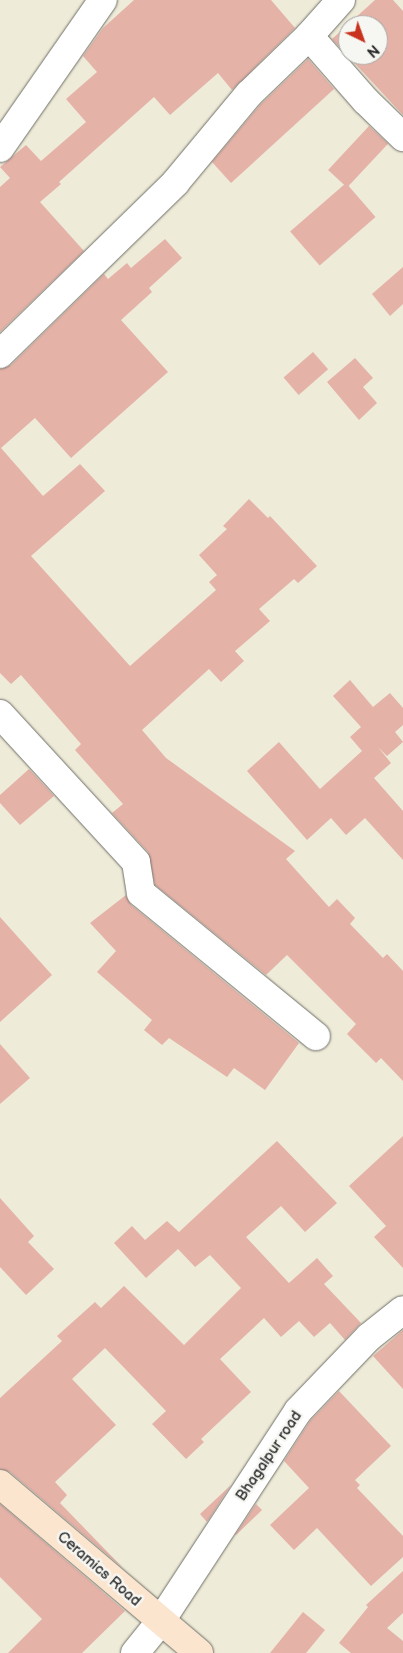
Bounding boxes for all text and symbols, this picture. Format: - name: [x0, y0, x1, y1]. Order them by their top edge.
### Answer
- north arrow: [338, 15, 388, 65]
- text: N: [363, 41, 382, 61]
- street label: Bhagalpur road: [232, 1408, 306, 1504]
- street label: Ceramics Road: [54, 1528, 144, 1610]

